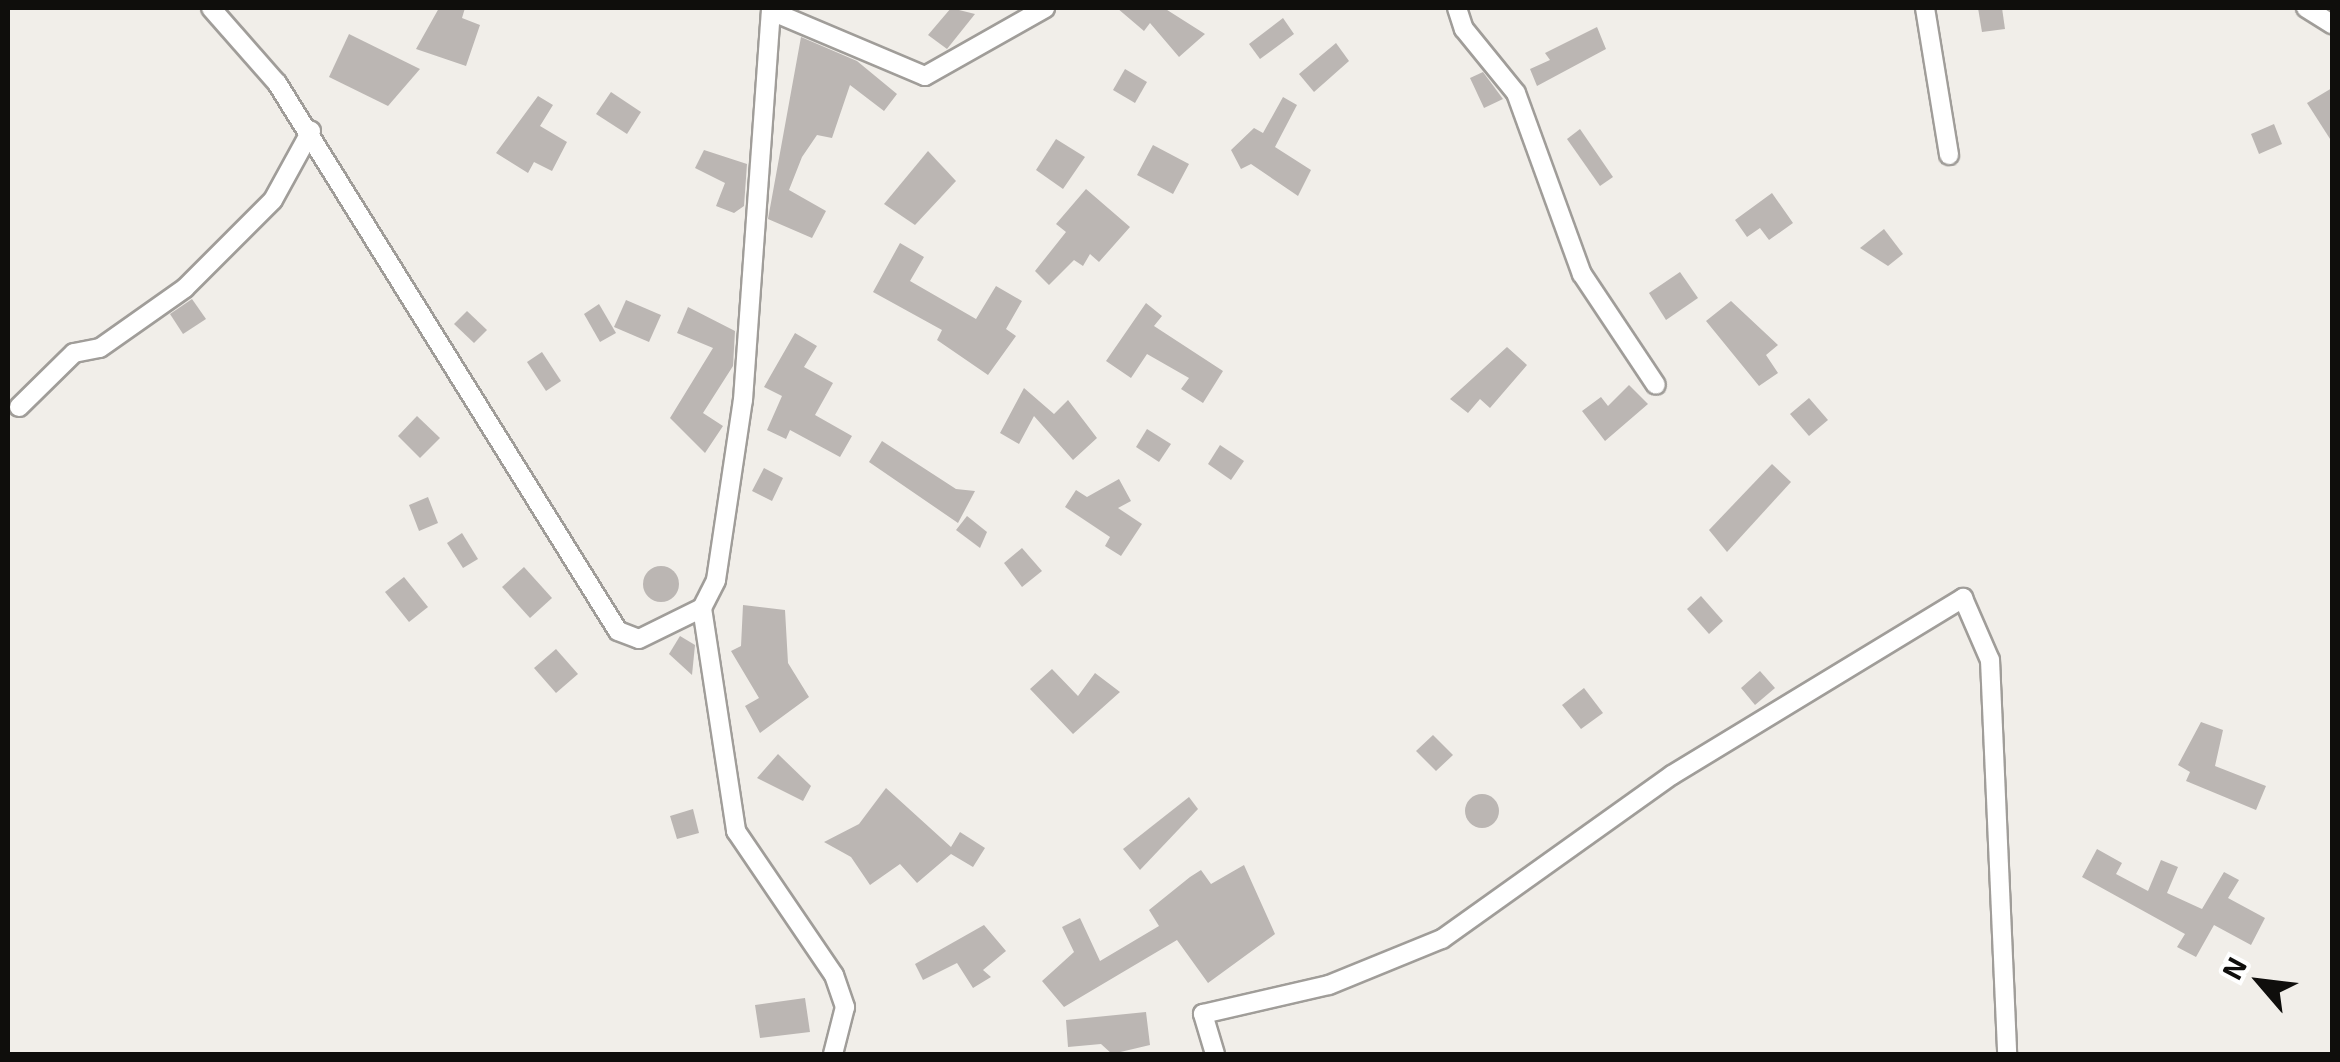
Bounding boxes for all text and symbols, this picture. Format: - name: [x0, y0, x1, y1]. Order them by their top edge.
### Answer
- north arrow: [2210, 932, 2310, 1032]
- text: N: [2214, 951, 2253, 985]

